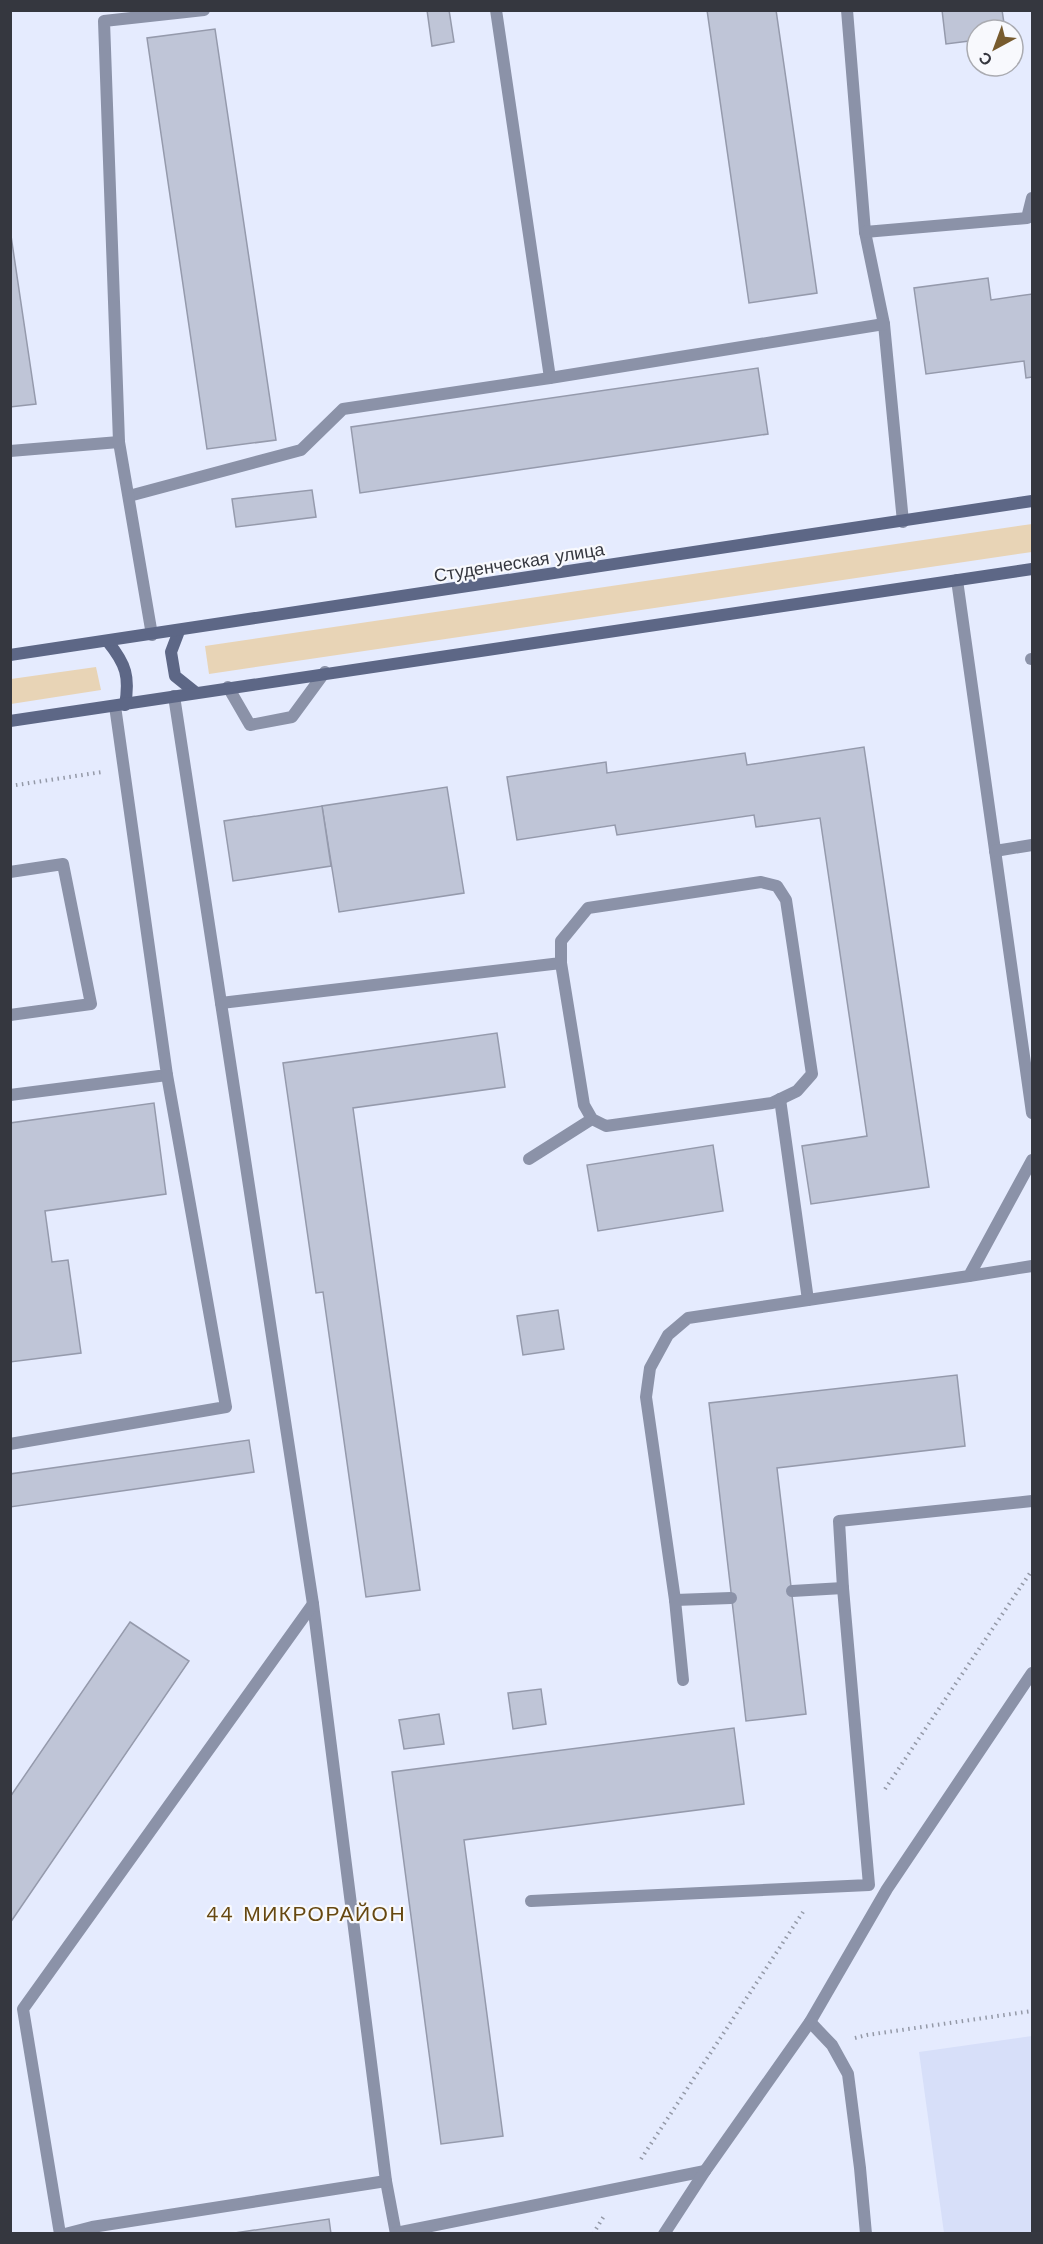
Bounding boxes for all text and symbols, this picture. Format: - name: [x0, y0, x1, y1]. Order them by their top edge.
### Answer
- north arrow: [965, 18, 1025, 78]
- text: С: [975, 48, 996, 70]
- street label: Студенческая улица: [432, 538, 607, 586]
- district label: 44 МИКРОРАЙОН: [206, 1901, 406, 1926]

